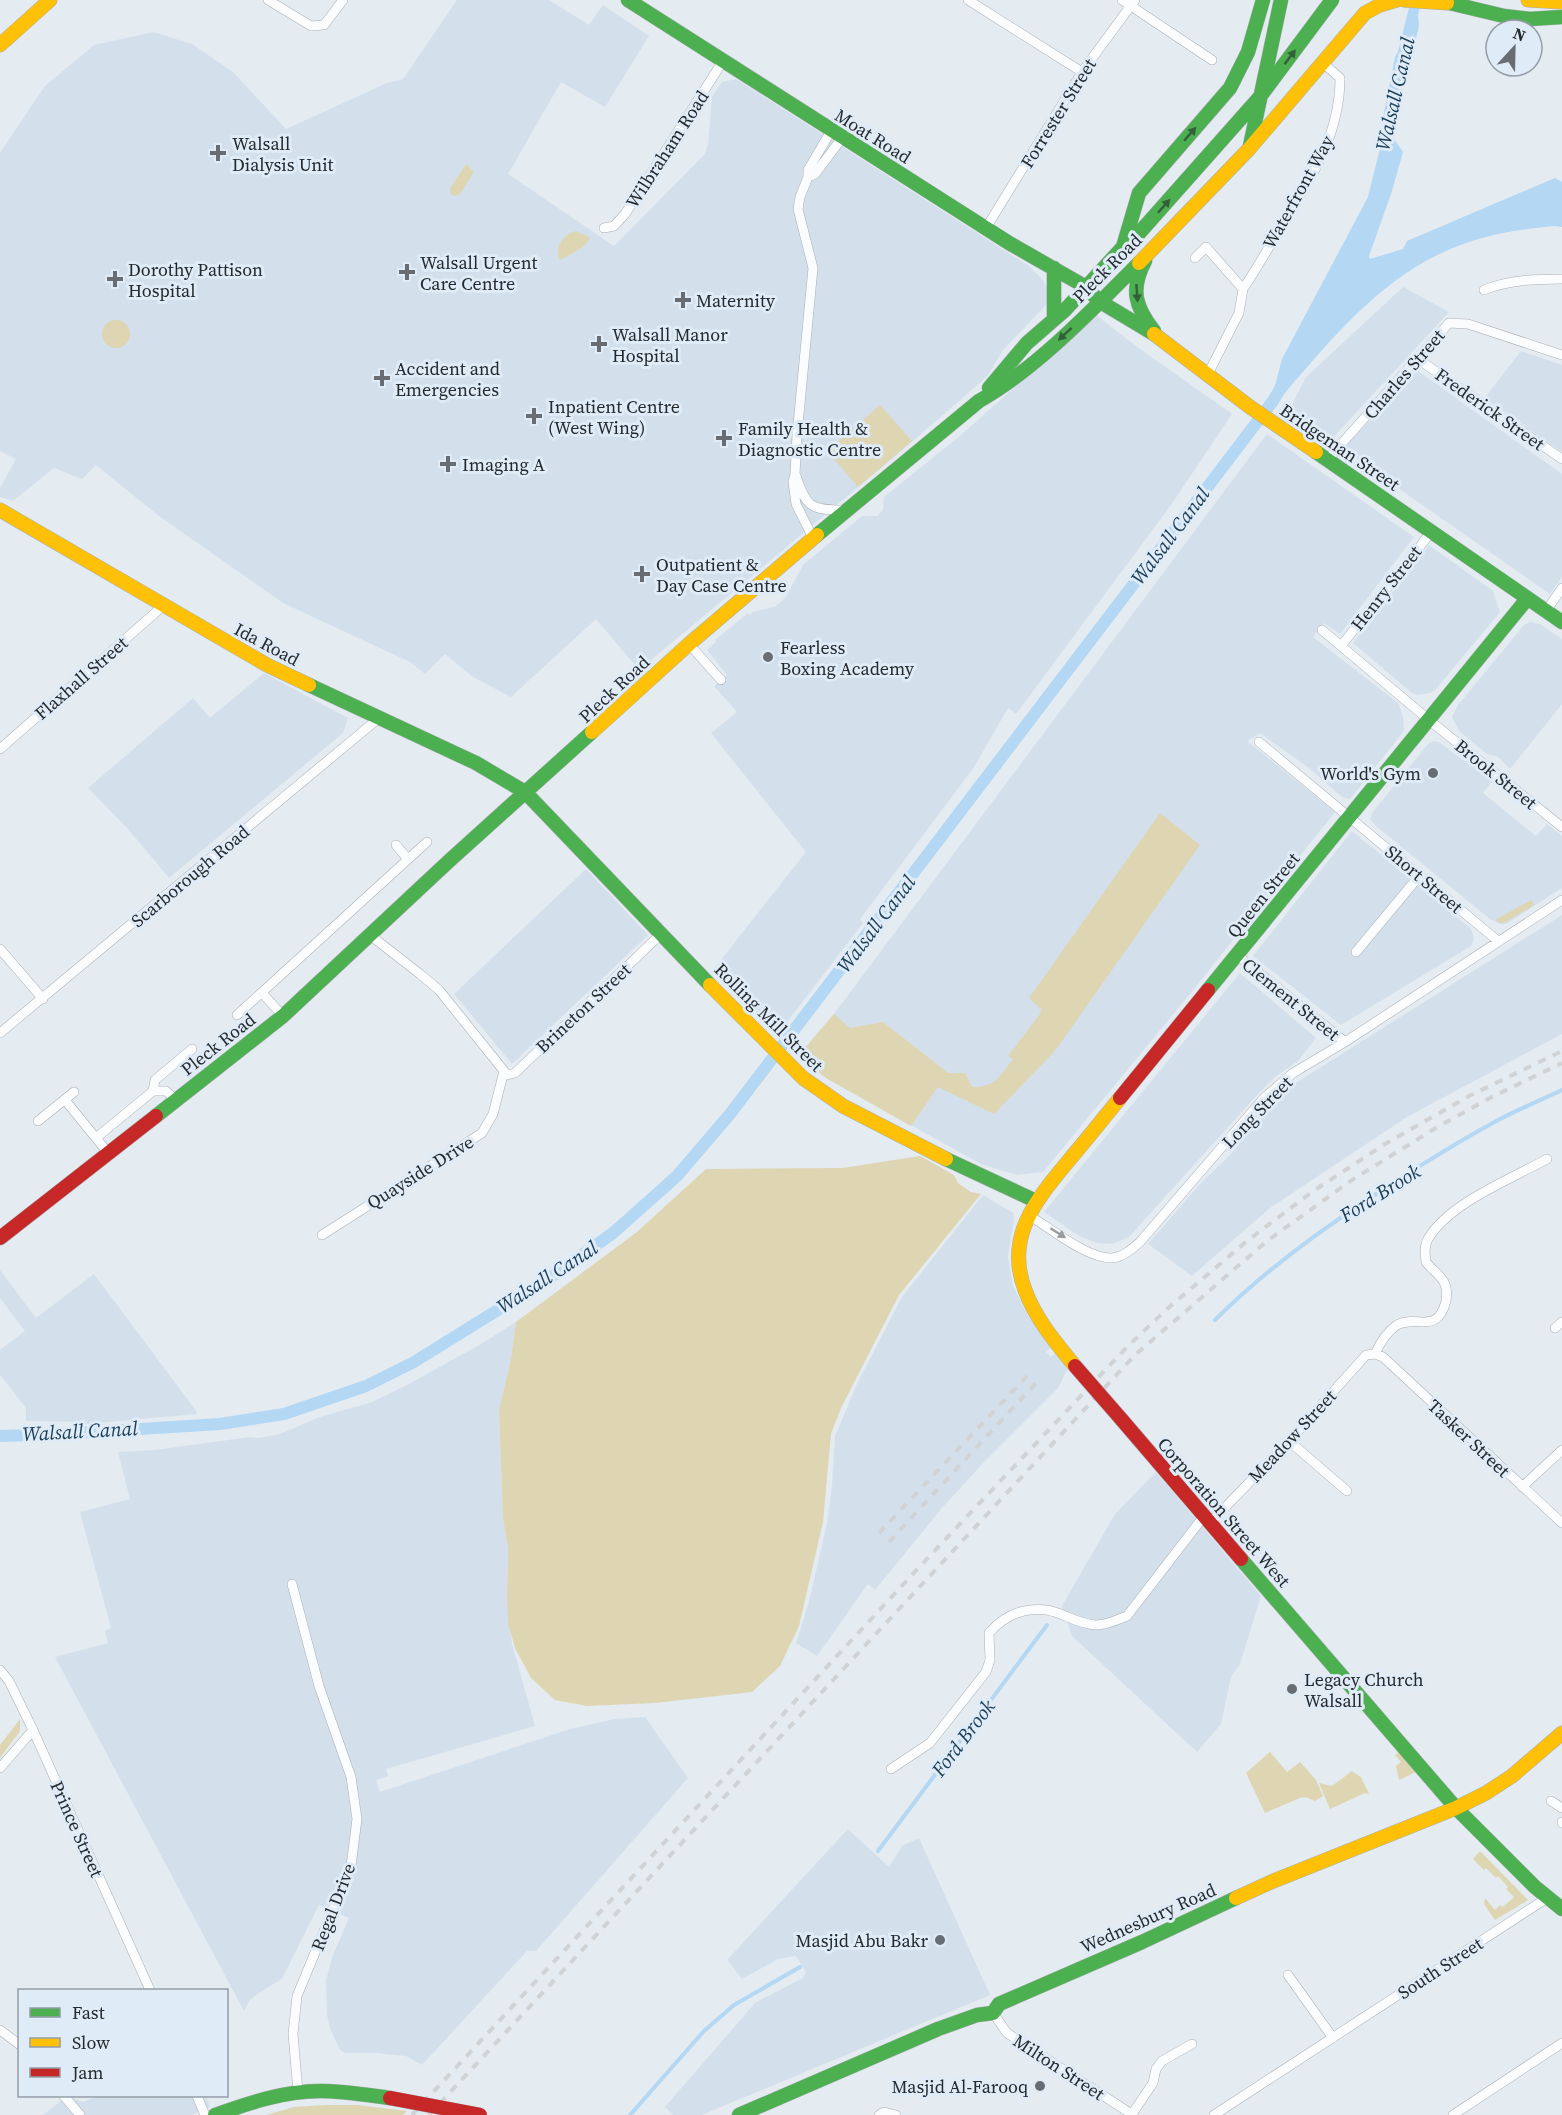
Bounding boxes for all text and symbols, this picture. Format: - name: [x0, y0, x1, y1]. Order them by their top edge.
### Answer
- north arrow: [1484, 18, 1544, 78]
- text: N: [1510, 22, 1529, 47]
- water label: Walsall Canal: [1368, 34, 1422, 153]
- one-way arrow: [1283, 49, 1295, 64]
- street label: Forrester Street: [1014, 53, 1102, 173]
- street label: Wilbraham Road: [620, 85, 714, 213]
- street label: Moat Road: [830, 103, 916, 169]
- one-way arrow: [1183, 127, 1196, 142]
- street label: Waterfront Way: [1256, 130, 1340, 253]
- place label: Walsall Dialysis Unit: [232, 131, 334, 177]
- marker: Walsall Dialysis Unit: [209, 144, 227, 162]
- one-way arrow: [1157, 199, 1170, 214]
- street label: Pleck Road: [1067, 228, 1147, 308]
- place label: Walsall Urgent Care Centre: [420, 250, 538, 296]
- place label: Dorothy Pattison Hospital: [128, 257, 263, 303]
- marker: Walsall Urgent Care Centre: [398, 263, 416, 281]
- marker: Dorothy Pattison Hospital: [106, 270, 124, 288]
- one-way arrow: [1132, 284, 1141, 303]
- place label: Maternity: [696, 288, 776, 313]
- marker: Maternity: [674, 291, 692, 309]
- place label: Walsall Manor Hospital: [612, 322, 728, 368]
- street label: Charles Street: [1358, 324, 1450, 424]
- one-way arrow: [1058, 327, 1073, 341]
- marker: Walsall Manor Hospital: [590, 335, 608, 353]
- place label: Accident and Emergencies: [395, 356, 500, 402]
- street label: Frederick Street: [1430, 362, 1550, 456]
- marker: Accident and Emergencies: [373, 369, 391, 387]
- place label: Inpatient Centre (West Wing): [548, 394, 680, 440]
- street label: Bridgeman Street: [1275, 398, 1405, 496]
- marker: Inpatient Centre (West Wing): [525, 407, 543, 425]
- place label: Family Health & Diagnostic Centre: [738, 416, 881, 462]
- marker: Family Health & Diagnostic Centre: [715, 429, 733, 447]
- place label: Imaging A: [462, 452, 545, 477]
- marker: Imaging A: [439, 455, 457, 473]
- water label: Walsall Canal: [1124, 481, 1216, 591]
- street label: Henry Street: [1345, 540, 1427, 636]
- place label: Outpatient & Day Case Centre: [656, 552, 787, 598]
- marker: Outpatient & Day Case Centre: [633, 565, 651, 583]
- street label: Ida Road: [230, 616, 304, 672]
- street label: Flaxhall Street: [29, 631, 133, 725]
- place label: Fearless Boxing Academy: [780, 635, 915, 681]
- street label: Pleck Road: [573, 650, 655, 728]
- marker: Fearless Boxing Academy: [761, 650, 775, 664]
- street label: Brook Street: [1450, 733, 1542, 815]
- place label: World's Gym: [1320, 761, 1421, 786]
- marker: World's Gym: [1426, 766, 1440, 780]
- street label: Scarborough Road: [126, 819, 254, 933]
- street label: Short Street: [1380, 839, 1468, 919]
- street label: Queen Street: [1221, 847, 1305, 943]
- water label: Walsall Canal: [830, 869, 922, 979]
- street label: Clement Street: [1237, 952, 1345, 1046]
- street label: Brineton Street: [530, 957, 636, 1059]
- street label: Rolling Mill Street: [709, 957, 829, 1077]
- street label: Pleck Road: [175, 1007, 261, 1081]
- street label: Long Street: [1216, 1070, 1298, 1154]
- street label: Quayside Drive: [362, 1129, 478, 1215]
- water label: Ford Brook: [1333, 1157, 1426, 1229]
- one-way arrow: [1050, 1227, 1066, 1238]
- water label: Walsall Canal: [491, 1234, 603, 1320]
- street label: Meadow Street: [1242, 1384, 1342, 1488]
- street label: Tasker Street: [1422, 1393, 1516, 1483]
- water label: Walsall Canal: [22, 1414, 139, 1448]
- street label: Corporation Street West: [1152, 1432, 1296, 1592]
- place label: Legacy Church Walsall: [1304, 1667, 1424, 1713]
- marker: Legacy Church Walsall: [1285, 1682, 1299, 1696]
- water label: Ford Brook: [924, 1693, 1002, 1783]
- street label: Prince Street: [45, 1777, 109, 1881]
- street label: Regal Drive: [305, 1860, 361, 1954]
- street label: Wednesbury Road: [1076, 1877, 1220, 1959]
- place label: Masjid Abu Bakr: [796, 1928, 928, 1953]
- street label: South Street: [1393, 1931, 1488, 2005]
- marker: Masjid Abu Bakr: [933, 1933, 947, 1947]
- legend: [18, 1989, 228, 2097]
- text: Fast: [72, 2000, 105, 2025]
- street label: Milton Street: [1008, 2028, 1110, 2106]
- text: Slow: [72, 2030, 110, 2055]
- text: Jam: [71, 2060, 104, 2085]
- place label: Masjid Al-Farooq: [891, 2074, 1029, 2099]
- marker: Masjid Al-Farooq: [1033, 2079, 1047, 2093]

